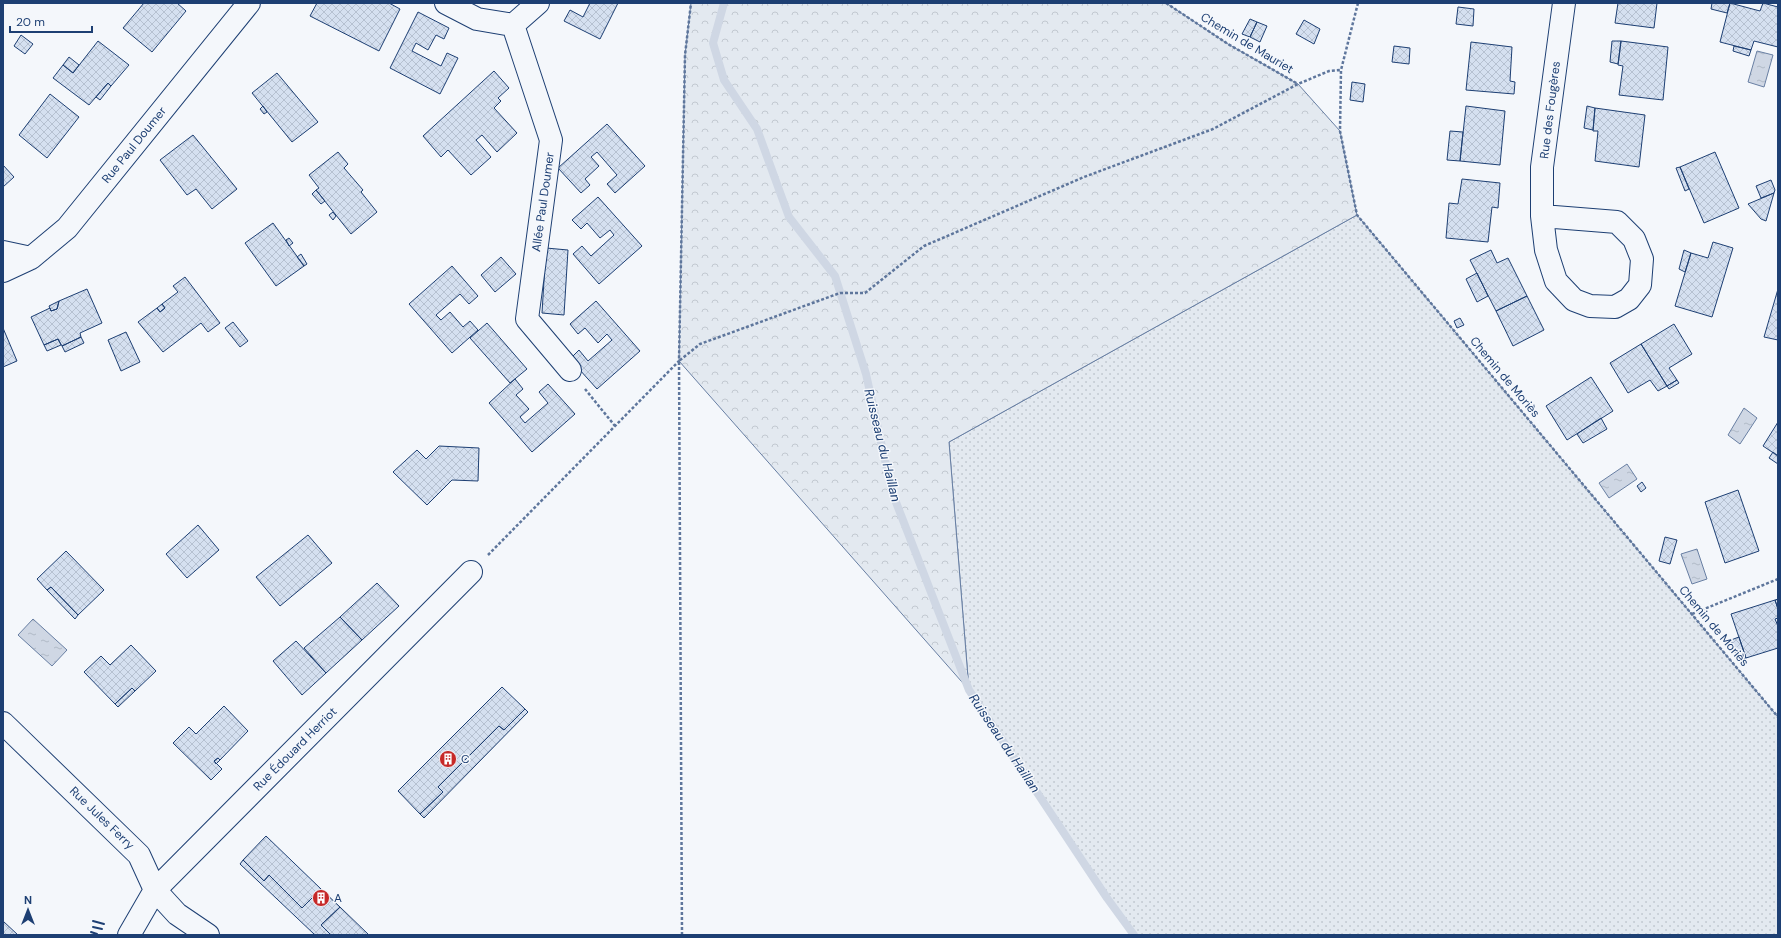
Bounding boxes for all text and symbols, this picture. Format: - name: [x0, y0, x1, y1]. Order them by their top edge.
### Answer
- scale bar: [10, 8, 92, 34]
- street label: Chemin de Mauriet: [1198, 9, 1297, 77]
- text: 20 m: [16, 14, 45, 30]
- street label: Rue des Fougères: [1536, 60, 1564, 160]
- street label: Rue Paul Doumer: [98, 103, 170, 187]
- street label: Allée Paul Doumer: [528, 151, 558, 253]
- street label: Chemin de Moriès: [1466, 333, 1544, 421]
- water label: Ruisseau du Haillan: [860, 387, 905, 503]
- street label: Chemin de Moriès: [1675, 582, 1753, 670]
- water label: Ruisseau du Haillan: [965, 691, 1044, 796]
- street label: Rue Édouard Herriot: [250, 704, 340, 794]
- building icon: C: [438, 749, 458, 769]
- place label: C: [461, 751, 470, 767]
- street label: Rue Jules Ferry: [66, 783, 138, 853]
- building icon: A: [311, 888, 331, 908]
- north arrow: [8, 890, 48, 930]
- place label: A: [334, 890, 342, 906]
- text: N: [24, 893, 32, 907]

